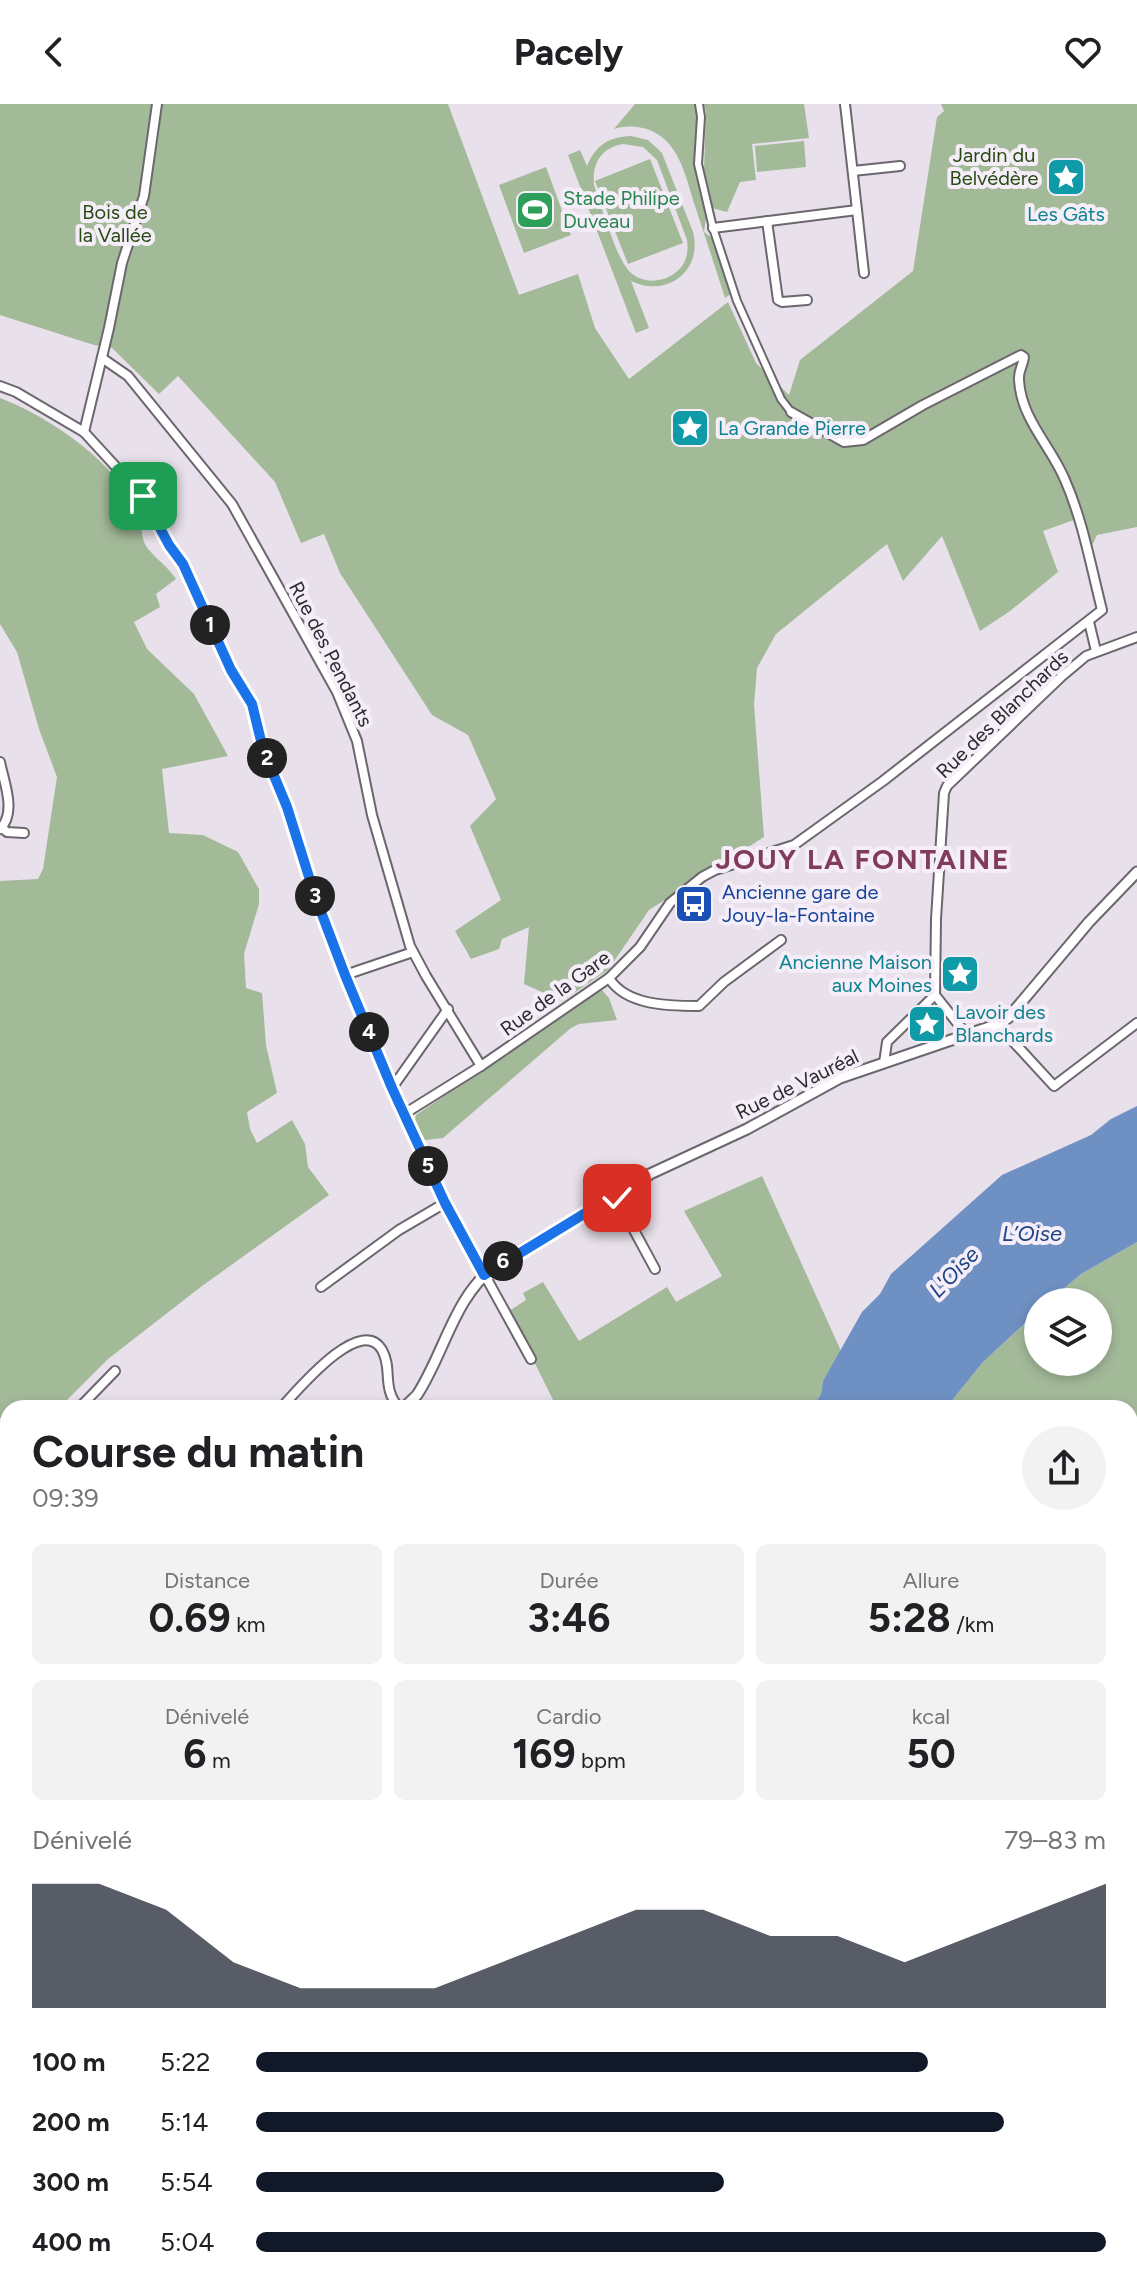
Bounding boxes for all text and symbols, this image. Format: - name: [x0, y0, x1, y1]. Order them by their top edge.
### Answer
- icon: back: [32, 30, 76, 74]
- icon: heart: [1061, 30, 1105, 74]
- text: Pacely: [514, 31, 623, 74]
- park label: Jardin du Belvédère: [950, 143, 1039, 190]
- place icon: Les Gâts: [1045, 156, 1087, 198]
- place label: Stade Philipe Duveau: [563, 186, 680, 233]
- sports icon: Stade Philipe Duveau: [514, 189, 556, 231]
- park label: Bois de la Vallée: [78, 200, 152, 247]
- place label: Les Gâts: [1027, 202, 1105, 226]
- place icon: La Grande Pierre: [669, 407, 711, 449]
- place label: La Grande Pierre: [718, 416, 866, 440]
- pin: [109, 462, 177, 530]
- icon: arrive: [121, 474, 165, 518]
- street label: Rue des Pendants: [284, 577, 378, 731]
- pin: 1: [190, 605, 230, 645]
- text: 1: [205, 611, 215, 638]
- street label: Rue des Blanchards: [931, 645, 1073, 783]
- pin: 2: [247, 738, 287, 778]
- text: 2: [261, 744, 273, 771]
- district label: JOUY LA FONTAINE: [715, 842, 1011, 876]
- pin: 3: [295, 876, 335, 916]
- place label: Ancienne gare de Jouy-la-Fontaine: [722, 880, 879, 927]
- text: 3: [309, 882, 321, 909]
- bus stop icon: Ancienne gare de Jouy-la-Fontaine: [673, 883, 715, 925]
- street label: Rue de la Gare: [495, 945, 615, 1041]
- place label: Ancienne Maison aux Moines: [779, 950, 932, 997]
- place icon: Ancienne Maison aux Moines: [939, 953, 981, 995]
- place label: Lavoir des Blanchards: [955, 1000, 1053, 1047]
- place icon: Lavoir des Blanchards: [906, 1003, 948, 1045]
- pin: 4: [349, 1012, 389, 1052]
- text: 4: [362, 1018, 376, 1045]
- street label: Rue de Vauréal: [732, 1044, 862, 1124]
- pin: 5: [408, 1146, 448, 1186]
- text: 5: [422, 1152, 434, 1179]
- pin: [583, 1164, 651, 1232]
- icon: check: [595, 1176, 639, 1220]
- water label: L’Oise: [1002, 1220, 1062, 1247]
- pin: 6: [483, 1241, 523, 1281]
- water label: L'Oise: [923, 1241, 985, 1303]
- text: 6: [497, 1247, 509, 1274]
- map controls: [1024, 1288, 1112, 1376]
- button: layers: [1024, 1288, 1112, 1376]
- text: Course du matin: [32, 1425, 364, 1478]
- button: share: [1022, 1426, 1106, 1510]
- text: 09:39: [32, 1482, 99, 1514]
- text: Distance: [164, 1567, 250, 1594]
- text: Durée: [540, 1567, 598, 1594]
- text: Allure: [903, 1567, 959, 1594]
- text: 0.69: [148, 1594, 231, 1642]
- text: 3:46: [528, 1594, 610, 1642]
- text: 5:28: [868, 1594, 951, 1642]
- text: km: [231, 1611, 266, 1638]
- text: /km: [951, 1611, 994, 1638]
- text: Dénivelé: [165, 1703, 249, 1730]
- text: Cardio: [536, 1703, 602, 1730]
- text: kcal: [912, 1703, 950, 1730]
- text: 6: [183, 1730, 207, 1778]
- text: 169: [512, 1730, 576, 1778]
- text: 50: [906, 1730, 956, 1778]
- text: m: [207, 1747, 231, 1774]
- text: bpm: [576, 1747, 626, 1774]
- text: Dénivelé: [32, 1824, 132, 1856]
- text: 79–83 m: [1004, 1824, 1106, 1856]
- text: 100 m: [32, 2046, 106, 2078]
- text: 5:22: [160, 2046, 211, 2078]
- text: 200 m: [32, 2106, 110, 2138]
- text: 5:14: [160, 2106, 208, 2138]
- text: 300 m: [32, 2166, 109, 2198]
- text: 5:54: [160, 2166, 213, 2198]
- text: 400 m: [32, 2226, 111, 2258]
- text: 5:04: [160, 2226, 214, 2258]

